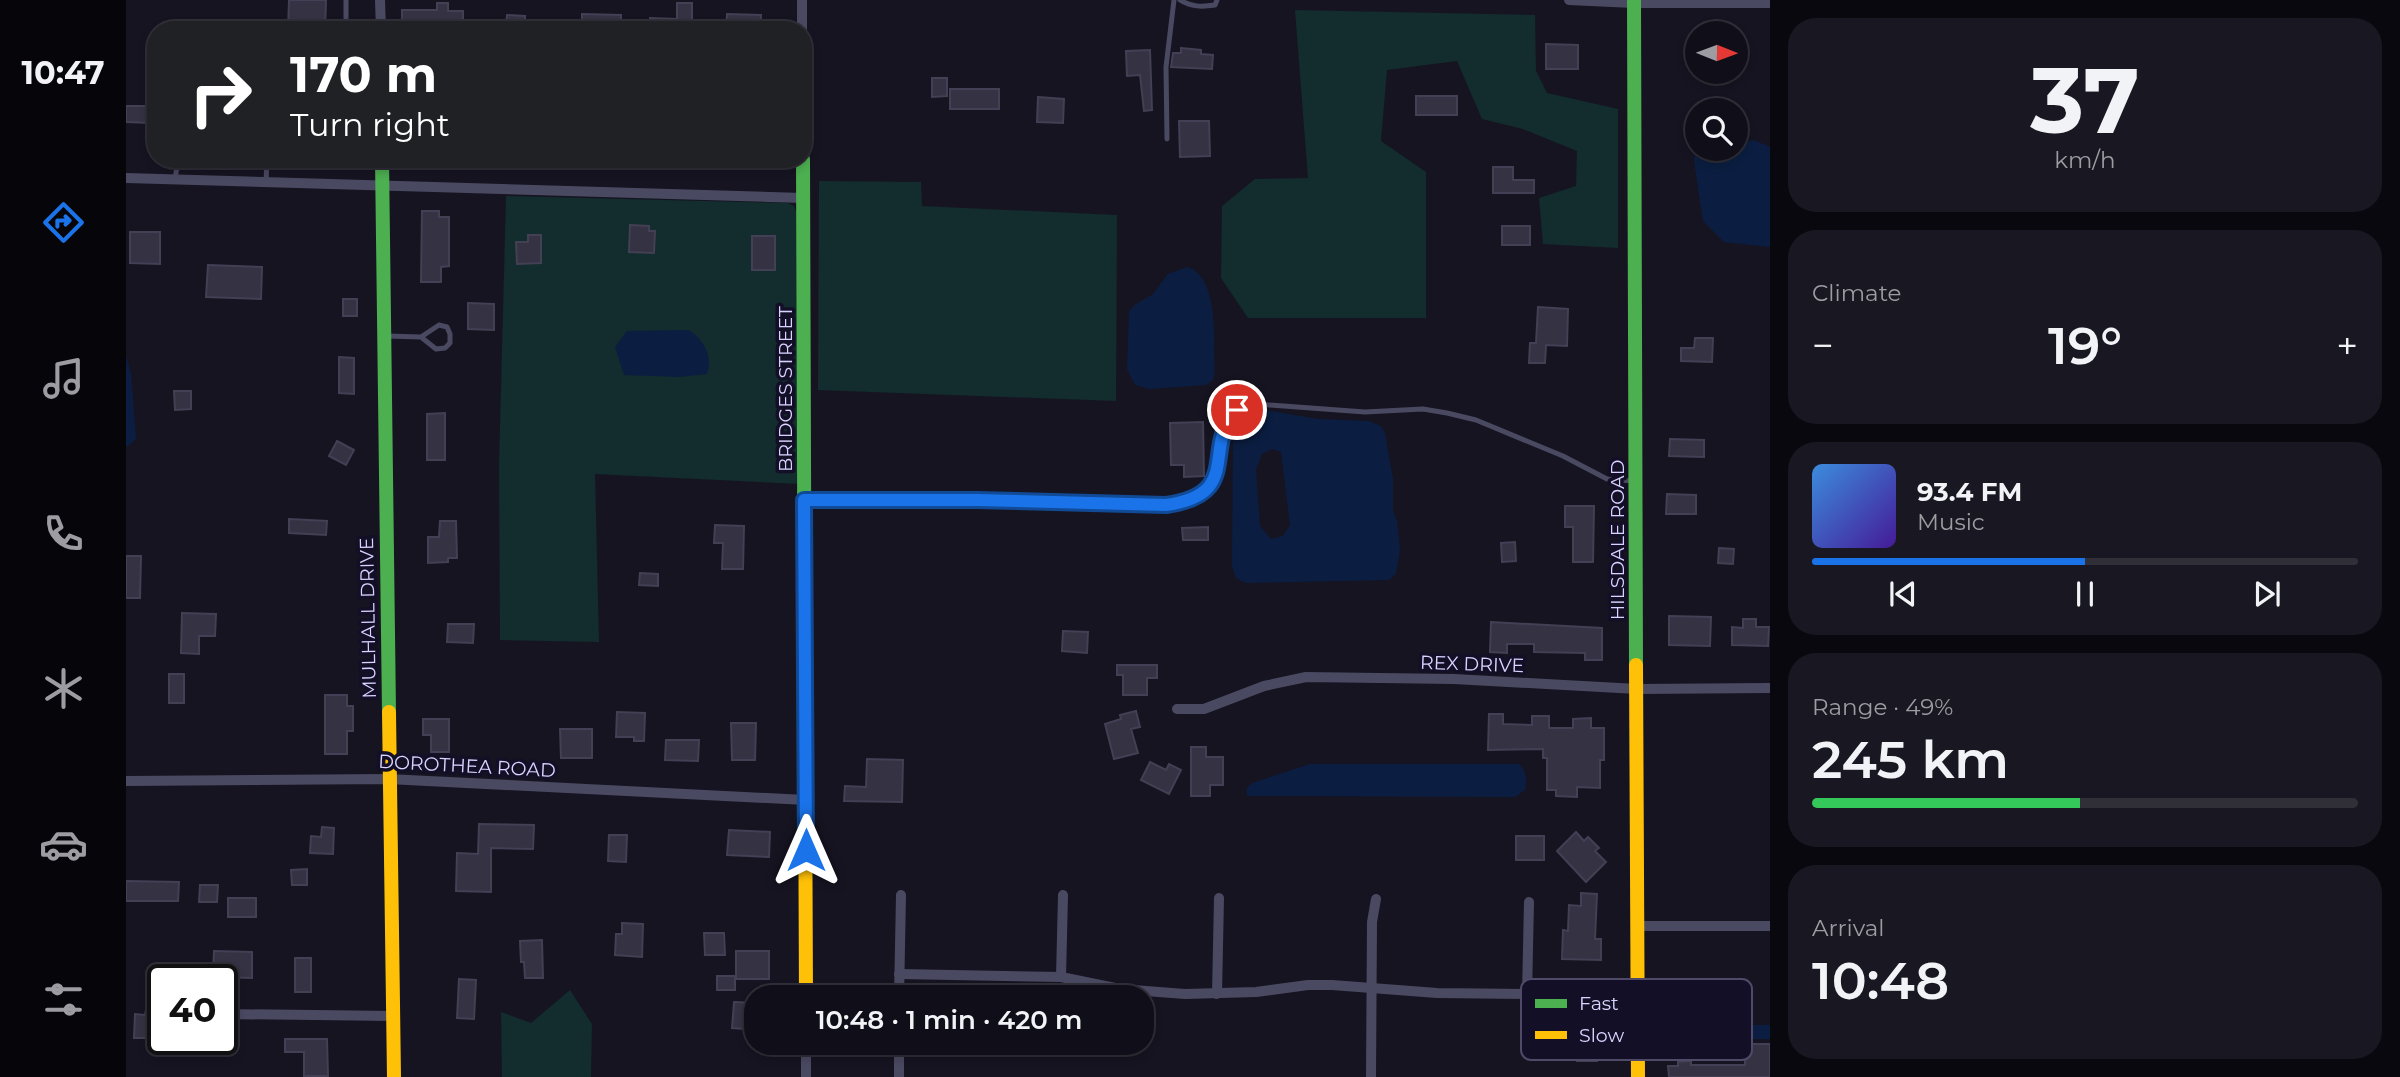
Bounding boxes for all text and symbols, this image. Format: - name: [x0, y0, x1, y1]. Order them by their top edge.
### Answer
- north arrow: [1685, 21, 1748, 84]
- map controls: [1685, 21, 1748, 161]
- text: 170 m: [290, 45, 437, 104]
- text: 37: [2030, 45, 2140, 156]
- icon: right: [175, 49, 266, 140]
- text: 10:47: [21, 53, 105, 92]
- button: search: [1685, 98, 1748, 161]
- text: Turn right: [290, 105, 450, 144]
- text: km/h: [2054, 146, 2116, 174]
- icon: directions: [39, 198, 88, 247]
- text: Climate: [1812, 279, 1901, 307]
- street label: BRIDGES STREET: [774, 306, 797, 472]
- text: 19°: [2048, 314, 2122, 377]
- text: −: [1812, 322, 1834, 369]
- text: +: [2336, 322, 2358, 369]
- icon: music: [39, 354, 88, 403]
- pin: [1207, 380, 1267, 440]
- icon: arrive: [1218, 391, 1256, 429]
- street label: HILSDALE ROAD: [1606, 460, 1629, 620]
- text: 93.4 FM: [1917, 476, 2022, 508]
- text: Music: [1917, 508, 1985, 536]
- icon: phone: [39, 509, 88, 558]
- street label: MULHALL DRIVE: [355, 537, 381, 699]
- icon: previous: [1884, 575, 1922, 613]
- icon: pause: [2066, 575, 2104, 613]
- icon: next: [2248, 575, 2286, 613]
- street label: REX DRIVE: [1419, 651, 1525, 677]
- icon: climate: [39, 664, 88, 713]
- text: Range · 49%: [1812, 693, 1953, 721]
- text: 245 km: [1812, 728, 2009, 791]
- street label: DOROTHEA ROAD: [378, 750, 556, 782]
- position arrow: [769, 813, 843, 887]
- icon: car: [39, 820, 88, 869]
- text: Arrival: [1812, 914, 1885, 942]
- text: 10:48: [1812, 949, 1949, 1012]
- speed limit sign: 40: [147, 964, 238, 1055]
- icon: filters: [39, 975, 88, 1024]
- legend: [1521, 979, 1752, 1060]
- text: Fast: [1579, 992, 1619, 1015]
- text: 10:48 · 1 min · 420 m: [816, 1004, 1082, 1036]
- text: Slow: [1579, 1024, 1624, 1047]

